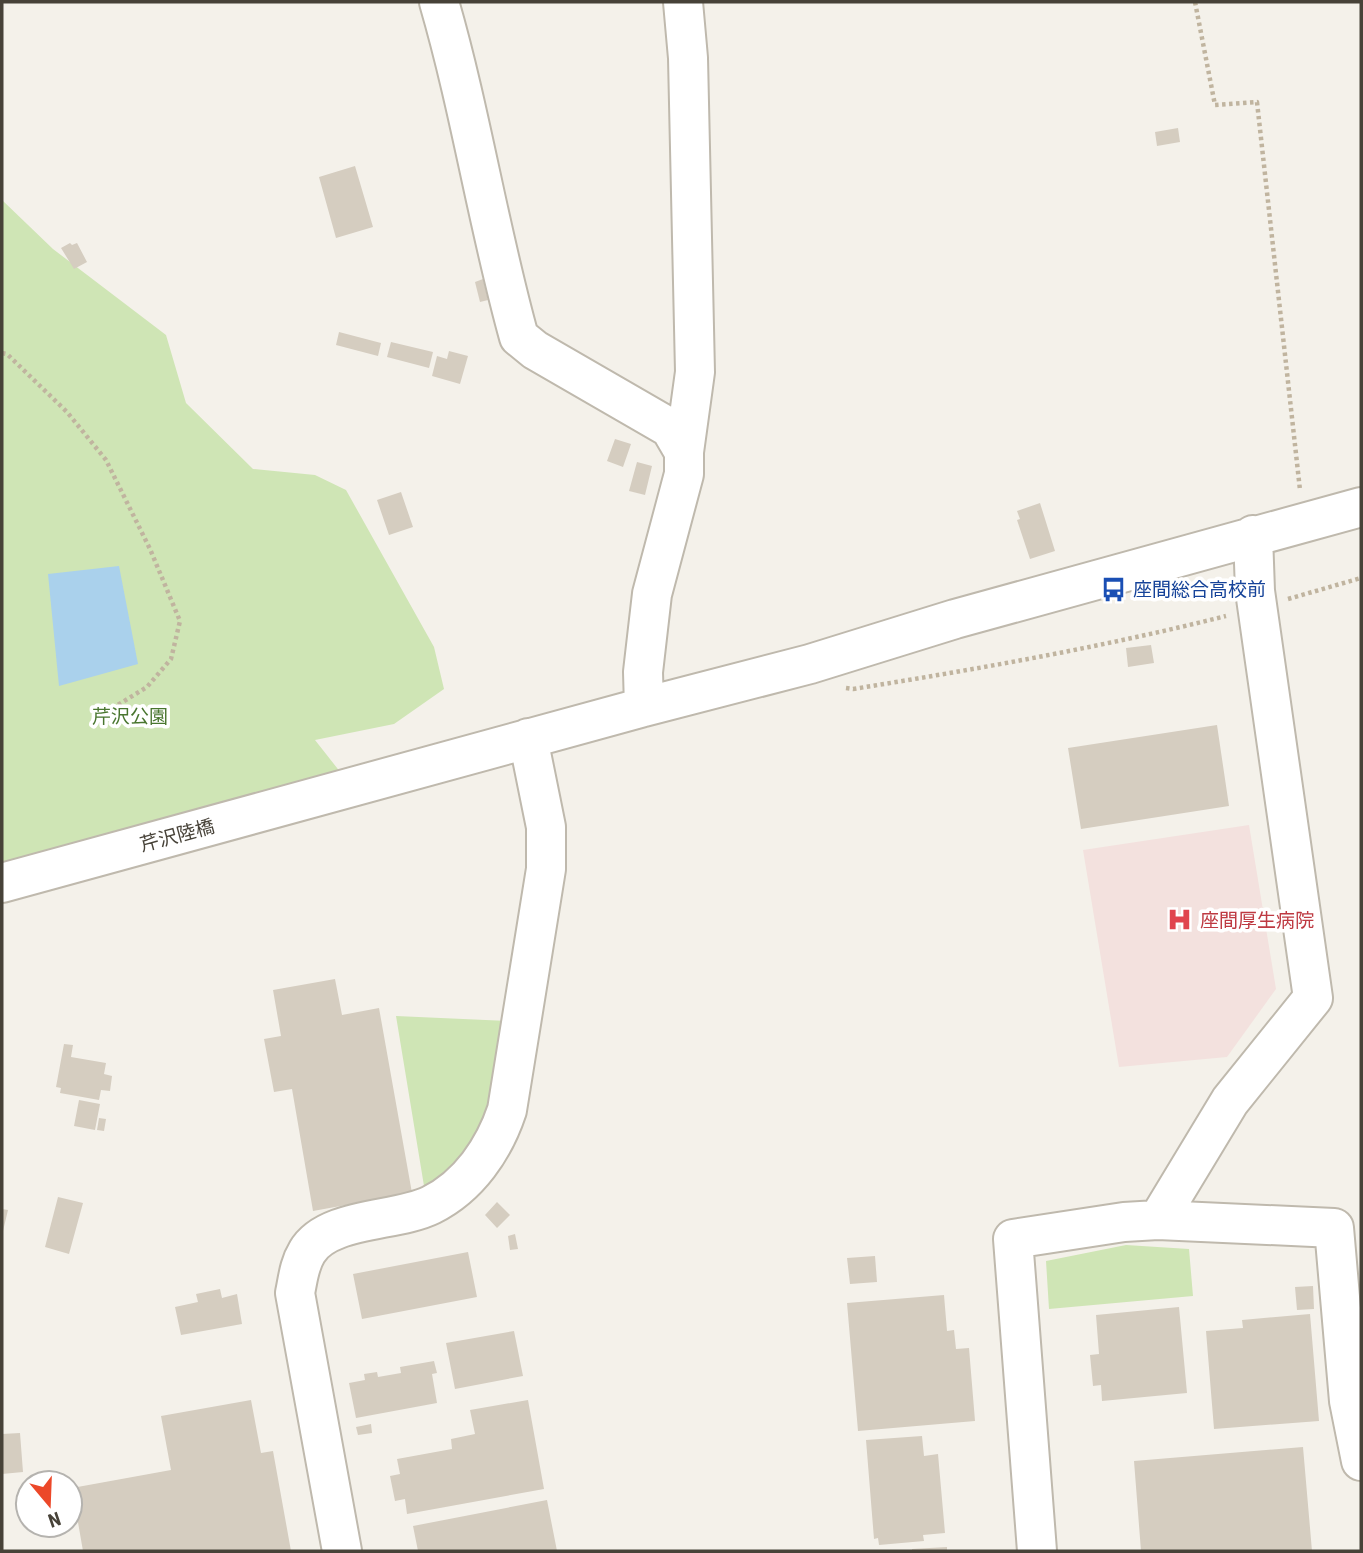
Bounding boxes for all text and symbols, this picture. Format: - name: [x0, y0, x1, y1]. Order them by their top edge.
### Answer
- bus stop icon: 座間総合高校前: [1099, 575, 1127, 603]
- place label: 座間総合高校前: [1133, 578, 1266, 601]
- park label: 芹沢公園: [92, 705, 168, 728]
- street label: 芹沢陸橋: [137, 815, 217, 856]
- hospital icon: 座間厚生病院: [1166, 906, 1194, 934]
- place label: 座間厚生病院: [1200, 909, 1314, 932]
- north arrow: [14, 1469, 84, 1539]
- text: N: [45, 1507, 64, 1532]

